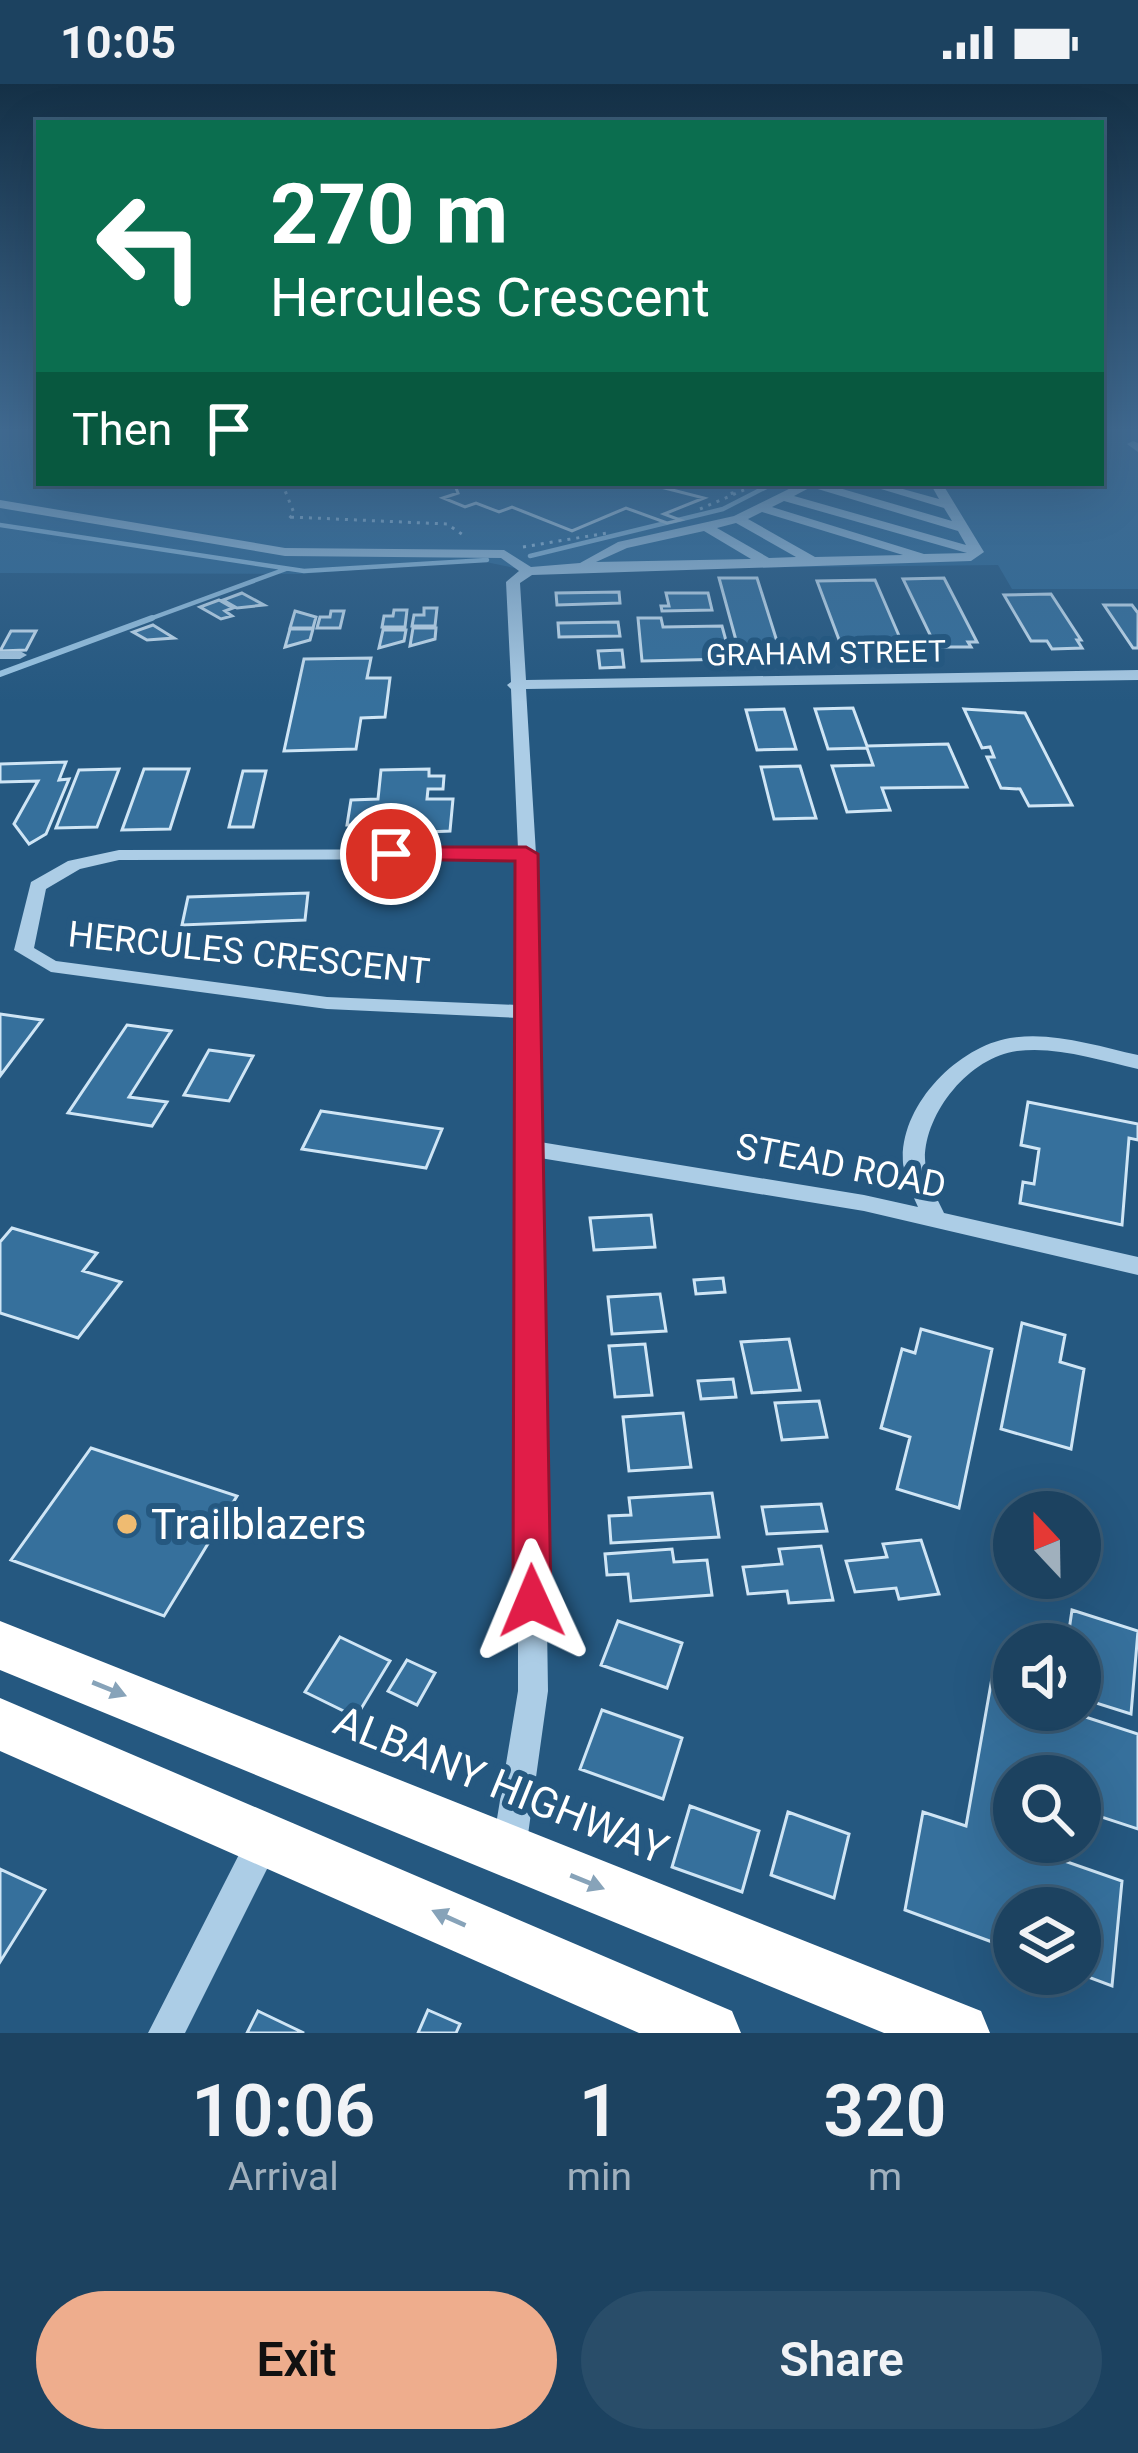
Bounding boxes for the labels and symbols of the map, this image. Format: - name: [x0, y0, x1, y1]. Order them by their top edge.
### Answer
- street label: GRAHAM STREET: [706, 633, 946, 673]
- pin: [340, 803, 442, 905]
- street label: HERCULES CRESCENT: [66, 913, 432, 993]
- street label: STEAD ROAD: [732, 1125, 950, 1207]
- north arrow: [993, 1491, 1101, 1599]
- place label: Trailblazers: [151, 1500, 367, 1549]
- marker: Trailblazers: [114, 1511, 140, 1537]
- position arrow: [469, 1538, 595, 1664]
- one-way arrow: [91, 1680, 127, 1699]
- street label: ALBANY HIGHWAY: [327, 1696, 675, 1874]
- one-way arrow: [570, 1873, 606, 1892]
- one-way arrow: [431, 1907, 466, 1927]

